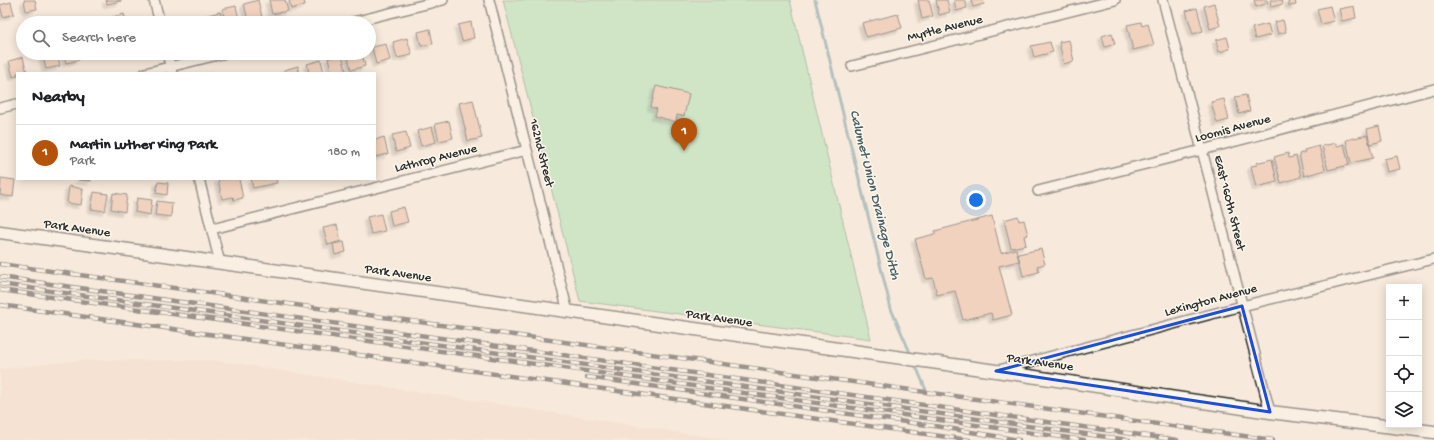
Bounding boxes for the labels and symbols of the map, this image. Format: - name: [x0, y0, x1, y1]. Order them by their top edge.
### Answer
- street label: Myrtle Avenue: [906, 12, 984, 46]
- water label: Calumet Union Drainage Ditch: [845, 108, 903, 282]
- street label: Loomis Avenue: [1194, 112, 1273, 146]
- street label: 162nd Street: [525, 116, 557, 190]
- pin: 1: [671, 118, 697, 151]
- street label: Lathrop Avenue: [393, 141, 479, 176]
- street label: East 160th Street: [1210, 154, 1249, 254]
- your location: [966, 190, 986, 210]
- street label: Park Avenue: [42, 217, 111, 241]
- street label: Park Avenue: [363, 262, 432, 286]
- street label: Lexington Avenue: [1163, 281, 1259, 321]
- street label: Park Avenue: [684, 307, 753, 331]
- street label: Park Avenue: [1005, 351, 1074, 375]

